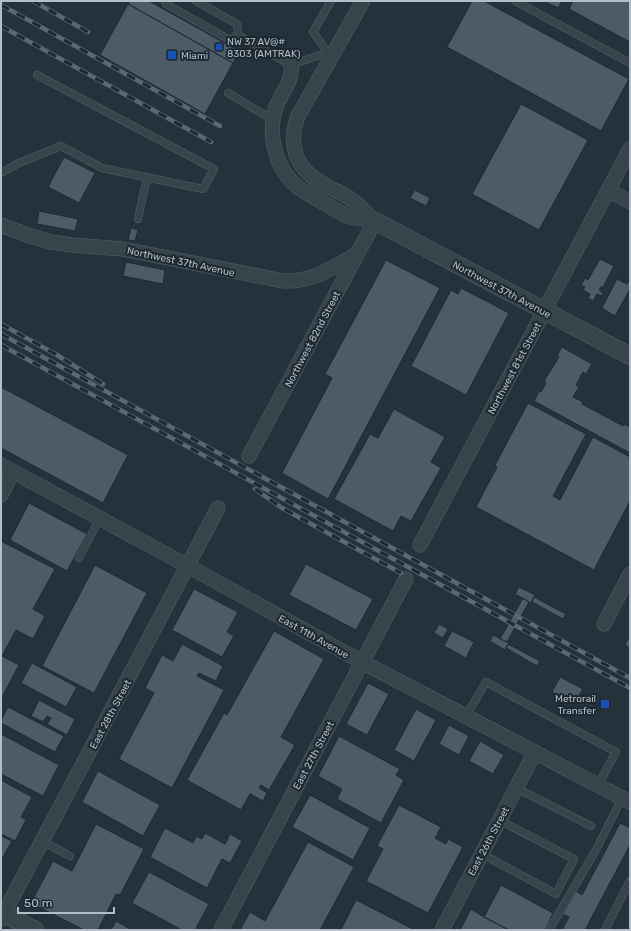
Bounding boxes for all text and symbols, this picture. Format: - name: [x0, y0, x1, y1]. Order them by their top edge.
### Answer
- place label: NW 37 AV@# 8303 (AMTRAK): [227, 36, 300, 60]
- marker: NW 37 AV@# 8303 (AMTRAK): [214, 42, 224, 52]
- marker: Miami: [166, 49, 178, 61]
- place label: Miami: [181, 50, 208, 62]
- street label: Northwest 37th Avenue: [126, 245, 236, 279]
- street label: Northwest 37th Avenue: [450, 259, 553, 321]
- street label: Northwest 82nd Street: [282, 289, 343, 390]
- street label: Northwest 81st Street: [486, 320, 544, 416]
- street label: East 11th Avenue: [276, 613, 351, 661]
- street label: East 28th Street: [88, 678, 134, 751]
- place label: Metrorail Transfer: [555, 693, 596, 717]
- marker: Metrorail Transfer: [599, 698, 611, 710]
- street label: East 27th Street: [291, 719, 337, 792]
- street label: East 26th Street: [466, 805, 512, 878]
- scale bar: [18, 889, 114, 915]
- text: 50 m: [24, 896, 52, 910]

